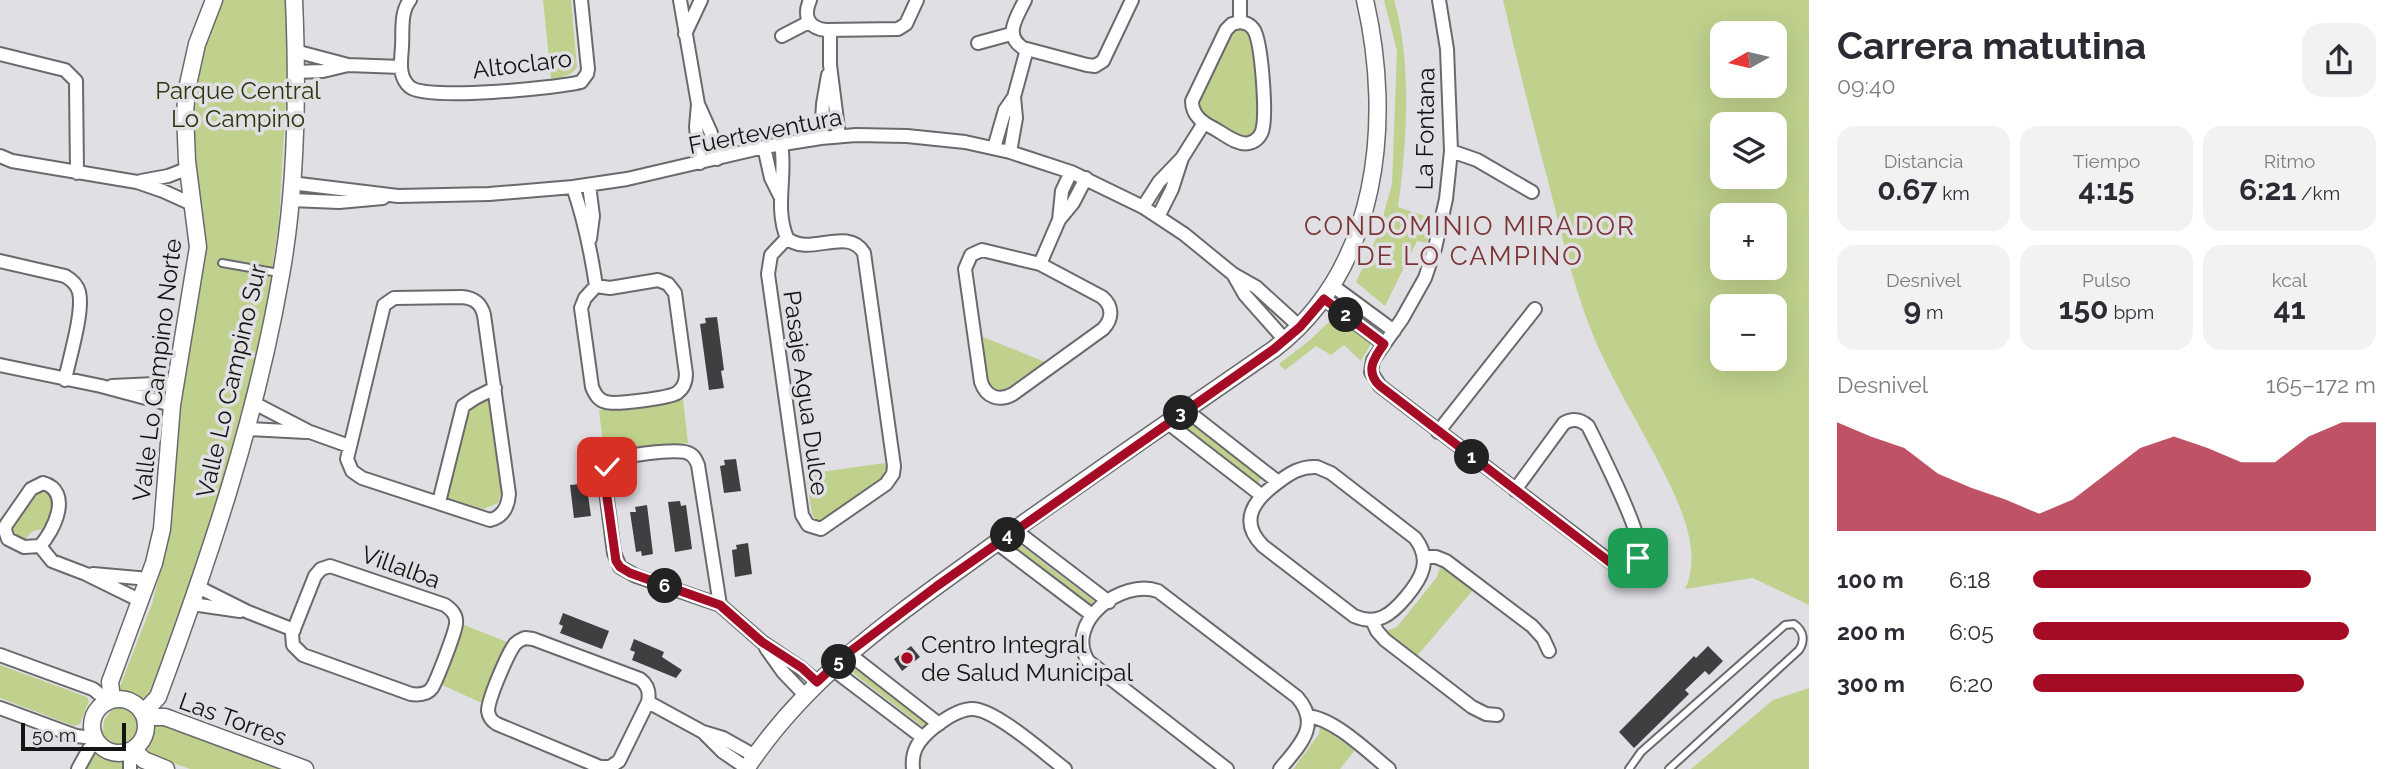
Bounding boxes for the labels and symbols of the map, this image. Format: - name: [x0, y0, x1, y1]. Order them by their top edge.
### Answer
- north arrow: [1710, 21, 1787, 98]
- street label: Altoclaro: [471, 44, 573, 84]
- street label: La Fontana: [1409, 67, 1441, 191]
- park label: Parque Central Lo Campino: [155, 76, 321, 133]
- street label: Fuerteventura: [686, 102, 844, 160]
- district label: CONDOMINIO MIRADOR DE LO CAMPINO: [1304, 211, 1636, 271]
- street label: Valle Lo Campino Norte: [126, 237, 188, 503]
- street label: Valle Lo Campino Sur: [190, 261, 272, 501]
- street label: Pasaje Agua Dulce: [777, 289, 835, 497]
- pin: 2: [1328, 298, 1364, 332]
- pin: 3: [1164, 396, 1198, 430]
- pin: [577, 437, 637, 497]
- pin: 1: [1454, 440, 1490, 475]
- pin: 4: [990, 518, 1026, 552]
- pin: [1608, 528, 1668, 588]
- street label: Villalba: [357, 539, 445, 595]
- pin: 6: [648, 568, 682, 604]
- place label: Centro Integral de Salud Municipal: [921, 630, 1133, 687]
- pin: 5: [822, 644, 856, 680]
- marker: Centro Integral de Salud Municipal: [899, 650, 915, 666]
- street label: Las Torres: [175, 686, 291, 752]
- scale bar: [21, 720, 126, 752]

